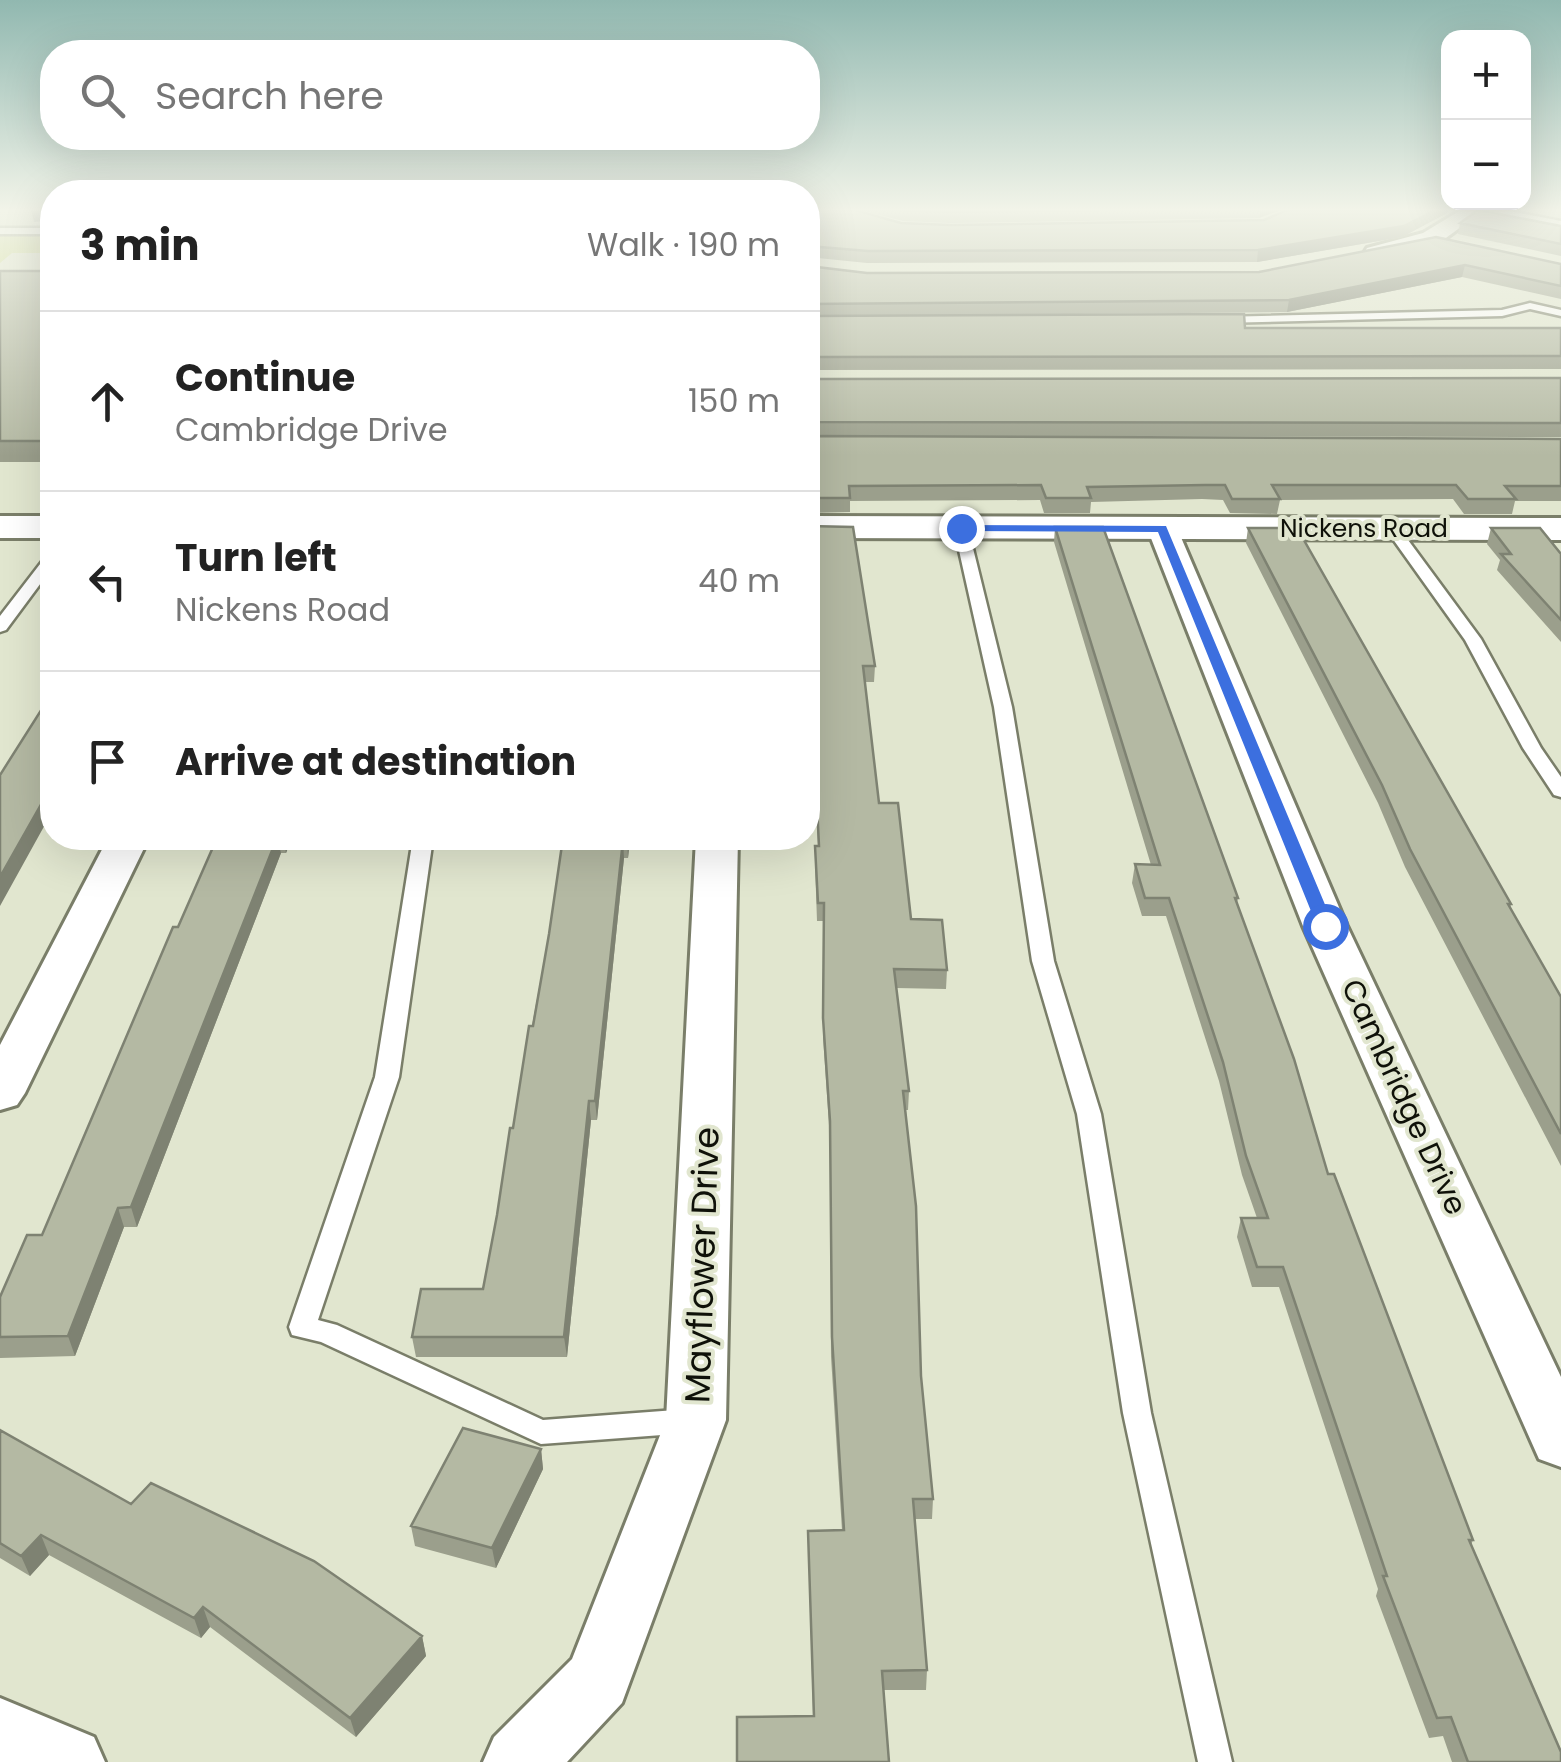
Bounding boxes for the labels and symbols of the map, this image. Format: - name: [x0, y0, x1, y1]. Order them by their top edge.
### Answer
- route end: [939, 506, 985, 552]
- street label: Nickens Road: [1280, 511, 1448, 546]
- route start: [1303, 904, 1349, 950]
- street label: Cambridge Drive: [1331, 972, 1478, 1222]
- street label: Mayflower Drive: [672, 1126, 731, 1404]

